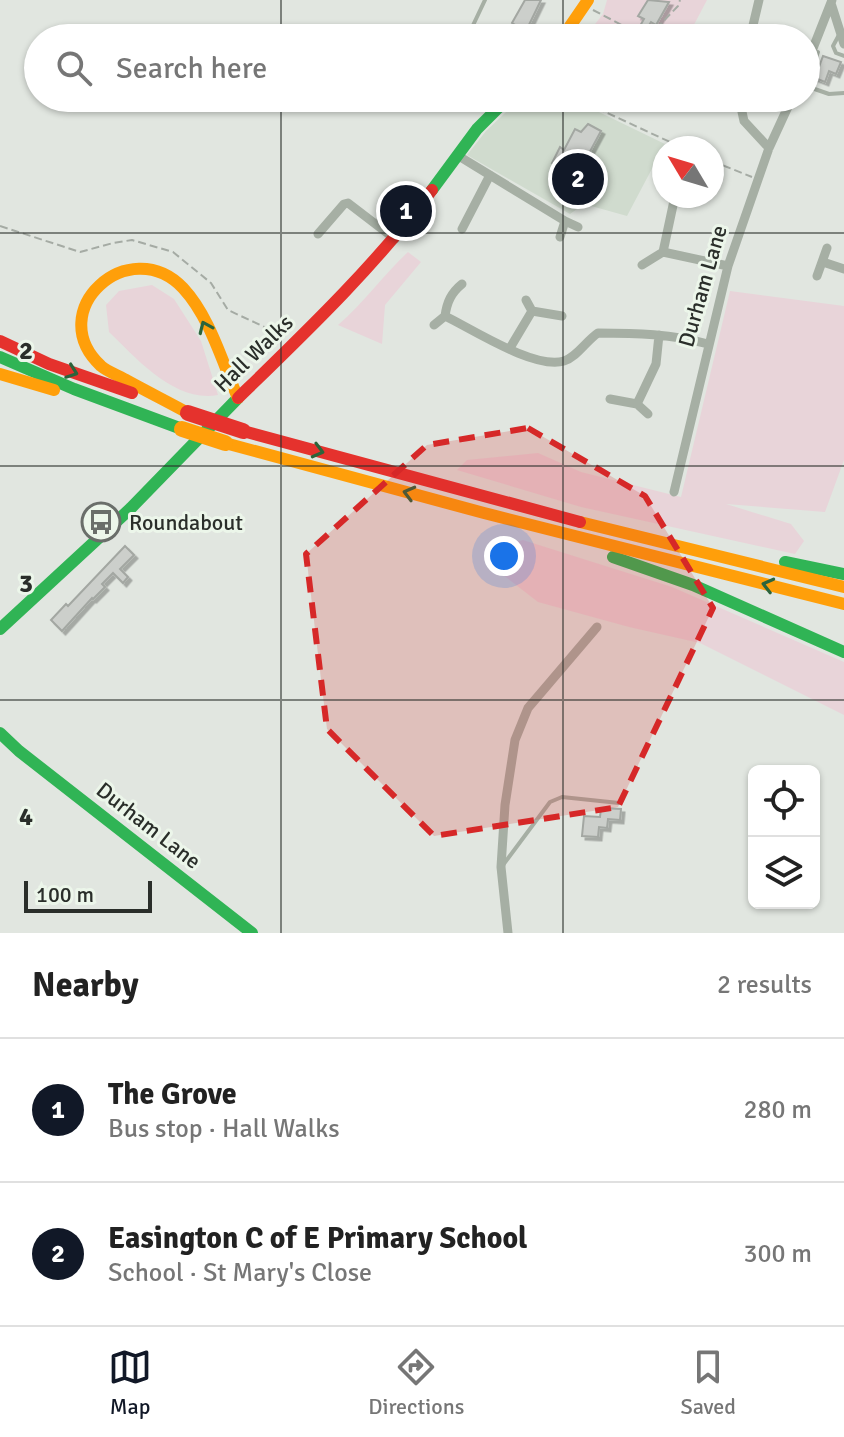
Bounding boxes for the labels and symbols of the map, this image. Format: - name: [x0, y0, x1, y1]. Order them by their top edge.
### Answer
- north arrow: [652, 136, 724, 208]
- pin: 2: [552, 149, 604, 209]
- pin: 1: [380, 181, 432, 241]
- street label: Durham Lane: [672, 222, 733, 350]
- street label: Hall Walks: [208, 309, 299, 398]
- one-way arrow: [199, 321, 215, 335]
- text: 2: [19, 335, 33, 367]
- one-way arrow: [64, 362, 78, 378]
- one-way arrow: [311, 442, 325, 459]
- one-way arrow: [402, 485, 416, 502]
- bus stop icon: Roundabout: [80, 501, 122, 543]
- place label: Roundabout: [129, 509, 243, 536]
- your location: [484, 536, 524, 576]
- text: 3: [19, 568, 33, 600]
- one-way arrow: [762, 577, 776, 594]
- street label: Durham Lane: [91, 776, 206, 875]
- text: 4: [19, 801, 33, 833]
- scale bar: [24, 877, 152, 913]

